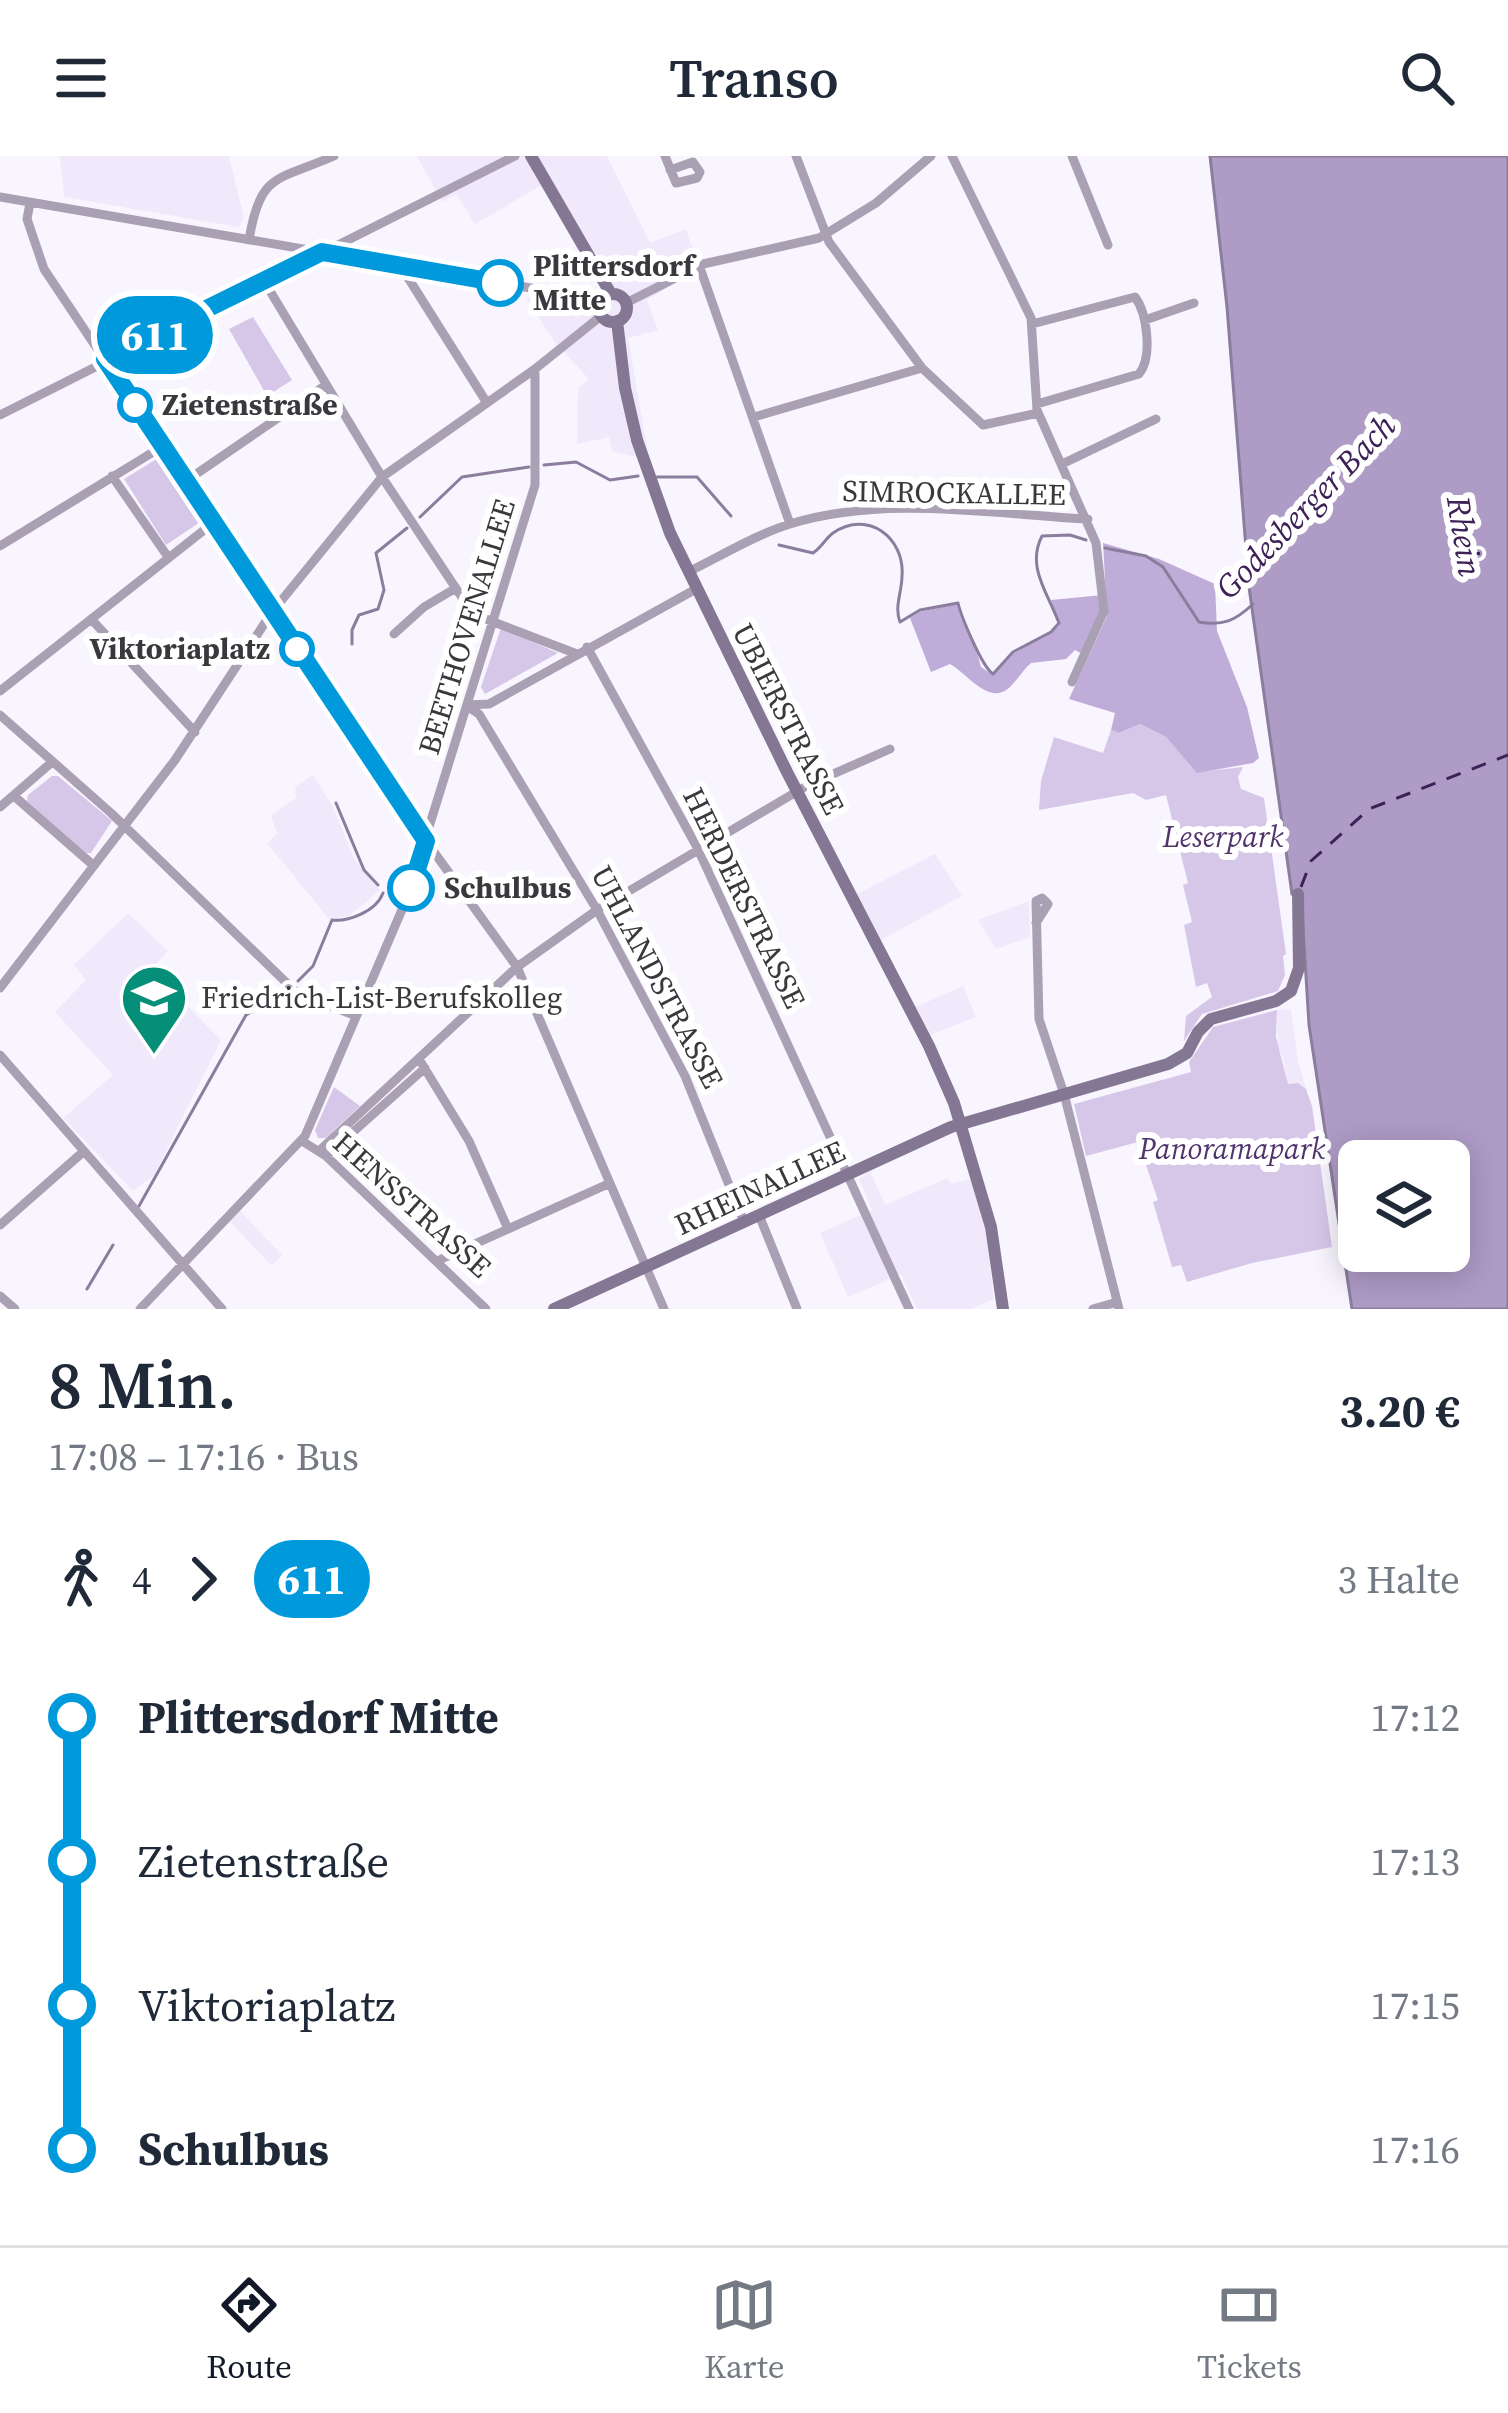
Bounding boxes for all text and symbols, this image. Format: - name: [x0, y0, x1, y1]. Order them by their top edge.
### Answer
- text: Transo: [669, 41, 839, 115]
- icon: menu: [48, 45, 114, 111]
- icon: search: [1394, 45, 1460, 111]
- place label: Plittersdorf Mitte: [533, 245, 697, 320]
- marker: Plittersdorf Mitte: [478, 261, 522, 305]
- line badge: 611: [86, 296, 224, 374]
- text: 611: [121, 306, 189, 364]
- place label: Zietenstraße: [162, 384, 338, 425]
- marker: Zietenstraße: [119, 389, 151, 421]
- water label: Godesberger Bach: [1205, 404, 1405, 609]
- street label: SIMROCKALLEE: [842, 470, 1066, 515]
- water label: Rhein: [1436, 492, 1493, 580]
- street label: BEETHOVENALLEE: [408, 494, 525, 760]
- street label: UBIERSTRASSE: [723, 616, 854, 821]
- place label: Viktoriaplatz: [89, 628, 270, 669]
- marker: Viktoriaplatz: [281, 633, 313, 665]
- street label: HERDERSTRASSE: [673, 781, 816, 1015]
- park label: Leserpark: [1162, 816, 1284, 857]
- street label: UHLANDSTRASSE: [581, 858, 733, 1095]
- marker: Schulbus: [389, 866, 433, 910]
- place label: Schulbus: [444, 867, 571, 908]
- school or university icon: Friedrich-List-Berufskolleg: [119, 963, 189, 1057]
- place label: Friedrich-List-Berufskolleg: [201, 977, 562, 1018]
- street label: HENSSTRASSE: [324, 1123, 500, 1287]
- park label: Panoramapark: [1138, 1128, 1326, 1169]
- street label: RHEINALLEE: [668, 1130, 852, 1245]
- map controls: [1338, 1140, 1470, 1272]
- button: layers: [1338, 1140, 1470, 1272]
- text: 8 Min.: [48, 1340, 237, 1430]
- text: 3.20 €: [1339, 1380, 1460, 1442]
- text: 17:08 – 17:16 · Bus: [48, 1430, 359, 1483]
- icon: walk: [48, 1546, 114, 1612]
- icon: forward: [170, 1546, 236, 1612]
- text: 611: [278, 1550, 346, 1608]
- text: 4: [132, 1553, 152, 1606]
- text: 3 Halte: [1337, 1553, 1460, 1606]
- text: Plittersdorf Mitte: [138, 1686, 499, 1748]
- text: 17:12: [1370, 1691, 1460, 1744]
- text: Zietenstraße: [138, 1830, 389, 1892]
- text: 17:13: [1370, 1835, 1460, 1888]
- text: Viktoriaplatz: [138, 1974, 396, 2036]
- text: 17:15: [1370, 1979, 1460, 2032]
- text: Schulbus: [138, 2118, 329, 2180]
- text: 17:16: [1370, 2123, 1460, 2176]
- tab: Route: [206, 2272, 292, 2389]
- tab: Karte: [704, 2272, 785, 2389]
- tab: Tickets: [1197, 2272, 1302, 2389]

